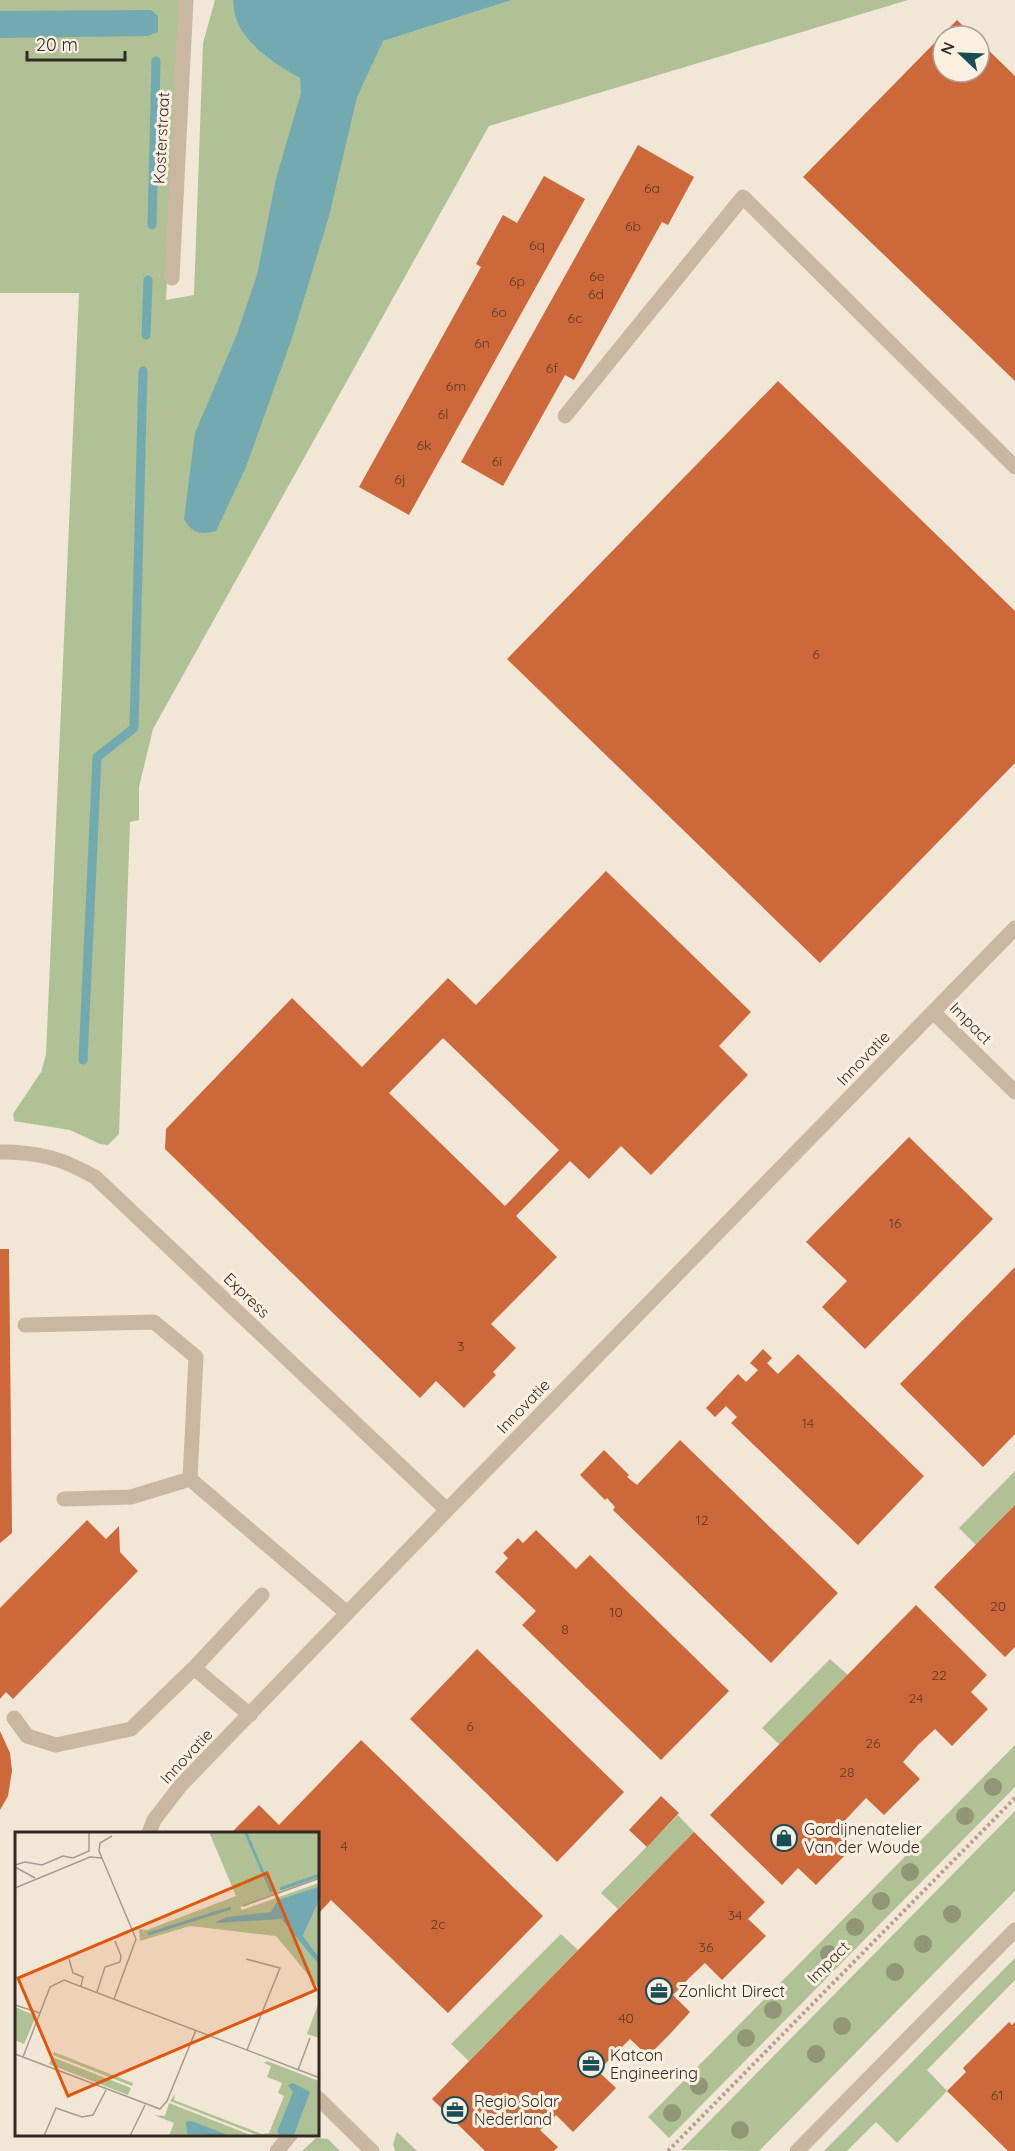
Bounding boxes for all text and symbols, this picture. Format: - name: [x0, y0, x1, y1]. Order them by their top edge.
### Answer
- scale bar: [27, 24, 124, 62]
- north arrow: [931, 24, 991, 84]
- text: 20 m: [36, 33, 78, 56]
- text: N: [936, 39, 959, 57]
- street label: Kosterstraat: [149, 92, 173, 184]
- house number: 6a: [644, 179, 660, 197]
- house number: 6b: [625, 217, 641, 235]
- house number: 6q: [529, 236, 545, 254]
- house number: 6e: [589, 267, 605, 285]
- house number: 6p: [509, 272, 525, 290]
- house number: 6d: [588, 285, 604, 303]
- house number: 6o: [491, 303, 507, 321]
- house number: 6c: [568, 309, 582, 327]
- house number: 6n: [474, 334, 490, 352]
- house number: 6f: [546, 359, 558, 377]
- house number: 6m: [446, 377, 466, 395]
- house number: 6l: [438, 405, 448, 423]
- house number: 6k: [416, 436, 432, 454]
- house number: 6i: [492, 452, 502, 470]
- house number: 6j: [394, 470, 406, 488]
- house number: 6: [812, 645, 820, 663]
- street label: Impact: [946, 998, 996, 1048]
- street label: Innovatie: [832, 1027, 894, 1089]
- house number: 16: [889, 1214, 902, 1232]
- street label: Express: [220, 1268, 274, 1322]
- house number: 3: [457, 1337, 465, 1355]
- street label: Innovatie: [492, 1375, 554, 1437]
- house number: 14: [802, 1414, 814, 1432]
- house number: 12: [696, 1511, 709, 1529]
- house number: 20: [990, 1597, 1006, 1615]
- house number: 10: [609, 1603, 623, 1621]
- house number: 8: [561, 1620, 569, 1638]
- house number: 22: [931, 1666, 947, 1684]
- house number: 24: [909, 1689, 923, 1707]
- house number: 6: [466, 1717, 474, 1735]
- street label: Innovatie: [155, 1724, 217, 1788]
- house number: 26: [865, 1734, 881, 1752]
- house number: 28: [839, 1763, 855, 1781]
- place label: Gordijnenatelier Van der Woude: [804, 1819, 922, 1857]
- shop icon: Gordijnenatelier Van der Woude: [769, 1823, 799, 1853]
- inset map: [15, 1832, 320, 2136]
- house number: 4: [340, 1837, 348, 1855]
- house number: 34: [728, 1906, 742, 1924]
- house number: 2c: [430, 1915, 446, 1933]
- street label: Impact: [803, 1937, 853, 1987]
- house number: 36: [699, 1938, 714, 1956]
- office icon: Zonlicht Direct: [644, 1976, 674, 2006]
- place label: Zonlicht Direct: [678, 1981, 785, 2001]
- house number: 40: [618, 2009, 634, 2027]
- place label: Katcon Engineering: [610, 2045, 698, 2083]
- office icon: Katcon Engineering: [576, 2049, 606, 2079]
- house number: 61: [991, 2086, 1003, 2104]
- place label: Regio Solar Nederland: [474, 2091, 559, 2129]
- office icon: Regio Solar Nederland: [440, 2095, 470, 2125]

